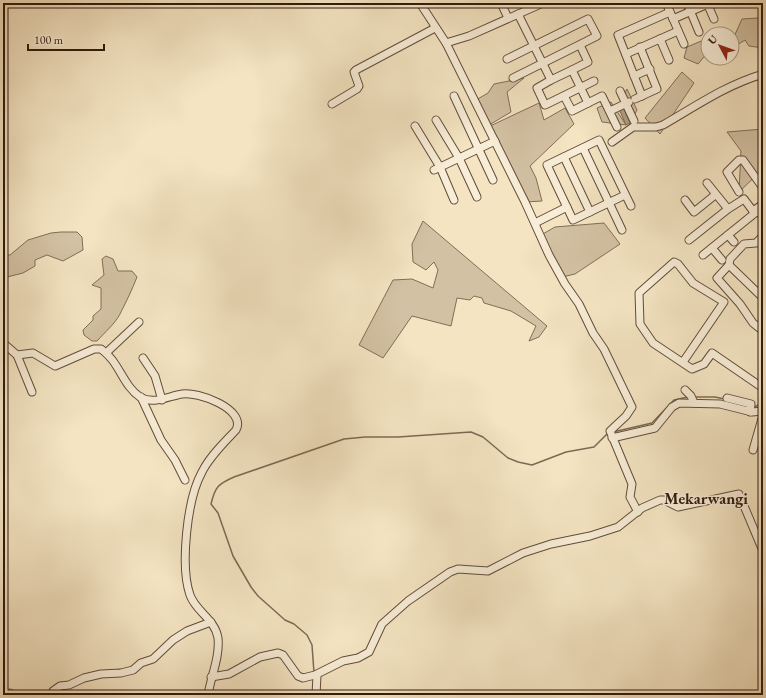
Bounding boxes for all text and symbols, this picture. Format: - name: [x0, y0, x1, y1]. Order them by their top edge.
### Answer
- scale bar: [28, 26, 104, 52]
- north arrow: [700, 26, 740, 66]
- text: U: [704, 31, 721, 47]
- text: 100 m: [34, 32, 64, 48]
- district label: Mekarwangi: [664, 488, 748, 509]

